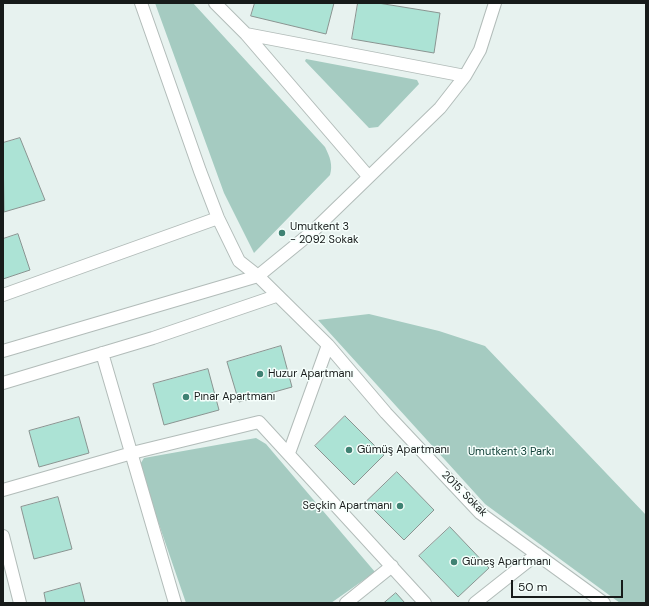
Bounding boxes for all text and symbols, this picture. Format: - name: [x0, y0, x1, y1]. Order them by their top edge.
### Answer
- place label: Umutkent 3 - 2092 Sokak: [290, 220, 359, 246]
- marker: Umutkent 3 - 2092 Sokak: [277, 228, 287, 238]
- place label: Huzur Apartmanı: [268, 367, 353, 381]
- marker: Huzur Apartmanı: [255, 369, 265, 379]
- place label: Pınar Apartmanı: [194, 390, 275, 404]
- marker: Pınar Apartmanı: [181, 392, 191, 402]
- place label: Gümüş Apartmanı: [357, 443, 449, 457]
- marker: Gümüş Apartmanı: [344, 445, 354, 455]
- park label: Umutkent 3 Parkı: [468, 445, 554, 459]
- street label: 2015. Sokak: [438, 468, 490, 520]
- place label: Seçkin Apartmanı: [303, 499, 392, 513]
- marker: Seçkin Apartmanı: [395, 501, 405, 511]
- place label: Güneş Apartmanı: [462, 555, 551, 569]
- marker: Güneş Apartmanı: [449, 557, 459, 567]
- scale bar: [513, 572, 625, 598]
- text: 50 m: [518, 579, 547, 595]

